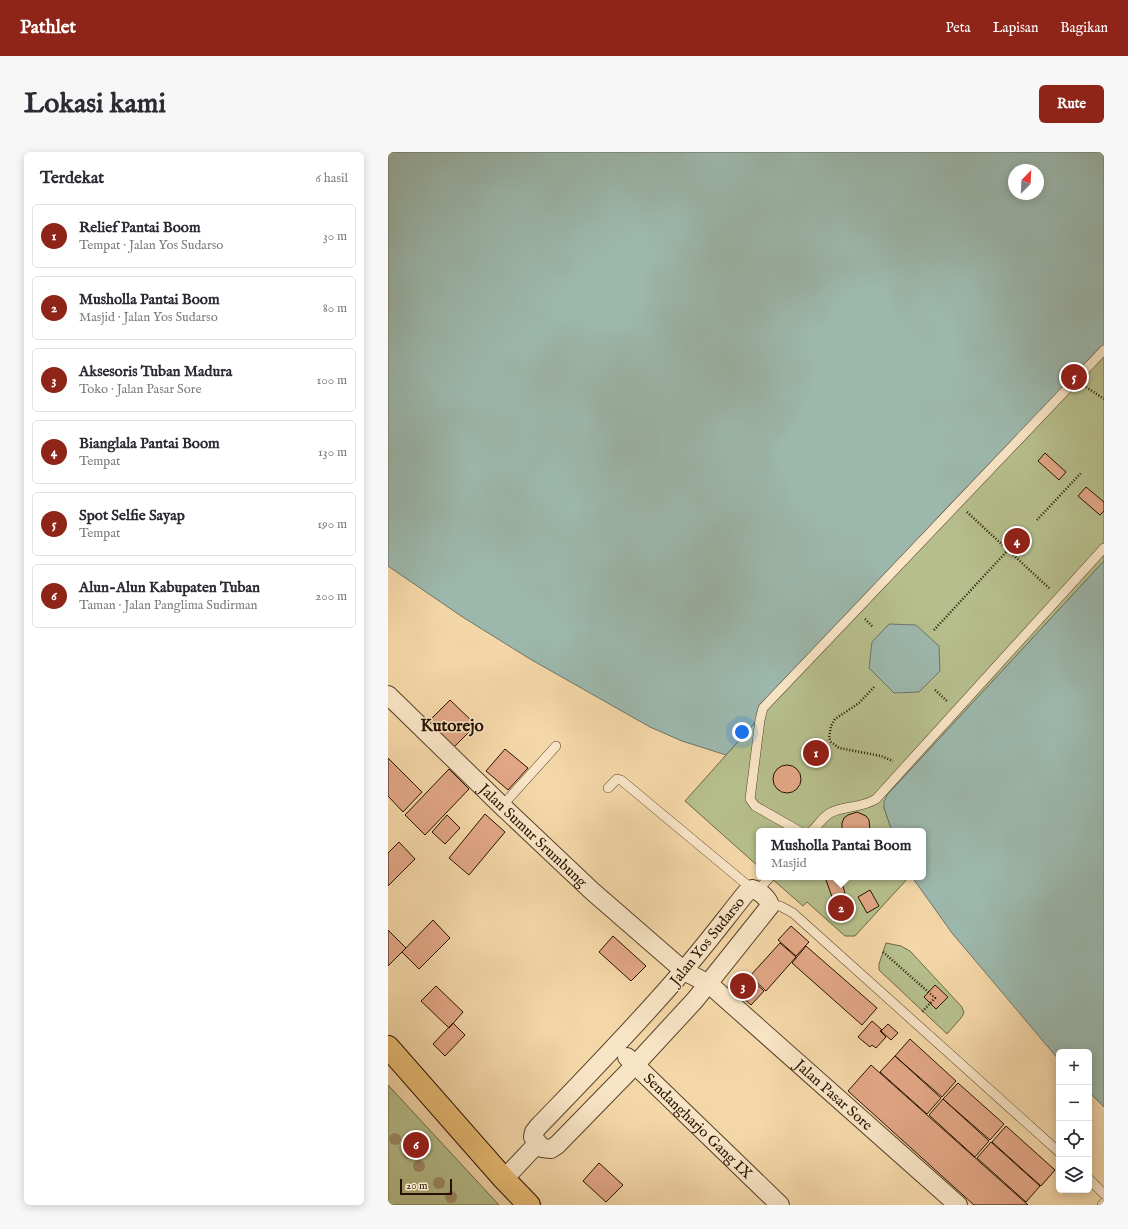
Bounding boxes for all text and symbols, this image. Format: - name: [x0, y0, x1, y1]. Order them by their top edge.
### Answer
- text: Pathlet: [20, 16, 76, 40]
- text: Peta: [945, 19, 971, 37]
- text: Lapisan: [993, 19, 1038, 37]
- text: Bagikan: [1060, 19, 1108, 37]
- button: Rute: [1039, 85, 1104, 123]
- text: Lokasi kami: [24, 87, 166, 122]
- north arrow: [1008, 164, 1044, 200]
- text: Terdekat: [40, 168, 104, 189]
- text: 6 hasil: [316, 170, 348, 187]
- text: Relief Pantai Boom: [79, 218, 201, 237]
- text: 1: [52, 228, 56, 245]
- text: 30 m: [323, 228, 347, 245]
- text: Tempat · Jalan Yos Sudarso: [79, 237, 223, 254]
- text: Musholla Pantai Boom: [79, 290, 220, 309]
- text: 2: [51, 300, 57, 317]
- text: 80 m: [323, 300, 347, 317]
- text: Masjid · Jalan Yos Sudarso: [79, 309, 218, 326]
- text: Aksesoris Tuban Madura: [79, 362, 232, 381]
- pin: 5: [1061, 362, 1087, 392]
- text: 3: [52, 372, 56, 389]
- text: 100 m: [317, 372, 347, 389]
- text: Toko · Jalan Pasar Sore: [79, 381, 201, 398]
- text: Bianglala Pantai Boom: [79, 434, 220, 453]
- text: 4: [51, 444, 57, 461]
- text: 130 m: [318, 444, 347, 461]
- text: Tempat: [79, 453, 120, 470]
- text: Spot Selfie Sayap: [79, 506, 185, 525]
- text: 5: [52, 516, 56, 533]
- text: 190 m: [317, 516, 347, 533]
- text: Tempat: [79, 525, 120, 542]
- pin: 4: [1004, 526, 1030, 556]
- text: Alun-Alun Kabupaten Tuban: [79, 578, 260, 597]
- text: 6: [51, 588, 57, 605]
- text: 200 m: [315, 588, 347, 605]
- text: Taman · Jalan Panglima Sudirman: [79, 597, 258, 614]
- district label: Kutorejo: [420, 716, 484, 737]
- your location: [732, 722, 752, 742]
- pin: 1: [803, 738, 829, 768]
- street label: Jalan Sumur Srumbung: [473, 779, 592, 892]
- popup: [756, 828, 926, 880]
- text: Musholla Pantai Boom: [771, 836, 911, 855]
- text: Masjid: [771, 855, 807, 872]
- street label: Jalan Yos Sudarso: [665, 893, 749, 991]
- pin: 2: [828, 893, 854, 923]
- pin: 3: [730, 971, 756, 1001]
- map controls: [1056, 1049, 1092, 1193]
- button: +: [1056, 1049, 1092, 1085]
- street label: Jalan Pasar Sore: [789, 1054, 877, 1135]
- street label: Sendangharjo Gang IX: [639, 1069, 756, 1183]
- button: −: [1056, 1085, 1092, 1121]
- button: locate: [1056, 1121, 1092, 1157]
- pin: 6: [403, 1130, 429, 1160]
- button: layers: [1056, 1157, 1092, 1193]
- scale bar: [400, 1177, 452, 1196]
- text: 20 m: [406, 1179, 427, 1193]

